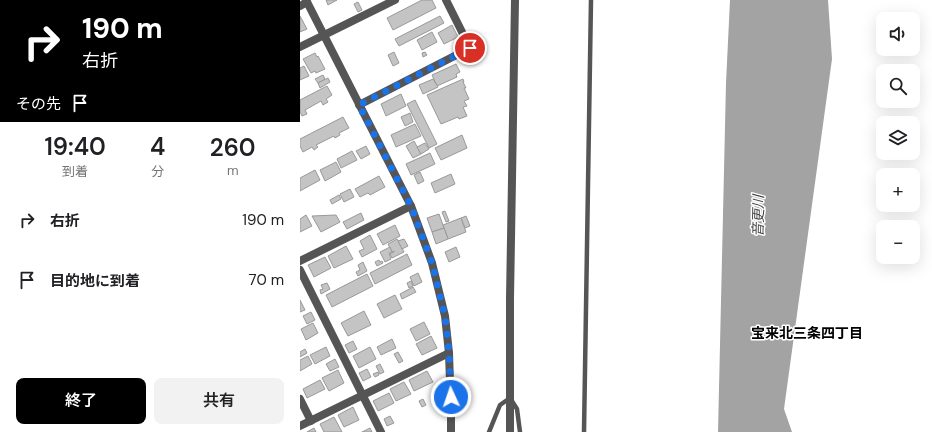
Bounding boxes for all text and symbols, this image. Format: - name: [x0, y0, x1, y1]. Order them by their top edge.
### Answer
- text: 190 m: [82, 10, 163, 47]
- map controls: [876, 12, 920, 264]
- button: sound: [876, 12, 920, 56]
- icon: right: [16, 16, 68, 68]
- pin: [453, 31, 487, 65]
- icon: arrive: [459, 37, 481, 59]
- text: 右折: [82, 49, 118, 73]
- button: search: [876, 64, 920, 108]
- icon: arrive: [69, 92, 91, 114]
- text: その先: [16, 94, 61, 114]
- button: layers: [876, 116, 920, 160]
- text: 19:40: [44, 131, 106, 162]
- text: 4: [150, 131, 165, 162]
- text: 260: [210, 132, 256, 163]
- text: m: [227, 162, 238, 179]
- text: 到着: [62, 163, 88, 180]
- text: 分: [151, 163, 164, 180]
- button: +: [876, 168, 920, 212]
- water label: 音更川: [749, 193, 767, 237]
- icon: right: [16, 209, 38, 231]
- text: 190 m: [242, 210, 284, 230]
- text: 右折: [50, 211, 80, 231]
- button: −: [876, 220, 920, 264]
- icon: arrive: [16, 269, 38, 291]
- text: 70 m: [249, 270, 284, 290]
- text: 目的地に到着: [50, 271, 140, 291]
- district label: 宝来北三条四丁目: [751, 324, 863, 342]
- position arrow: [430, 376, 472, 418]
- button: 終了: [16, 378, 146, 424]
- button: 共有: [154, 378, 284, 424]

